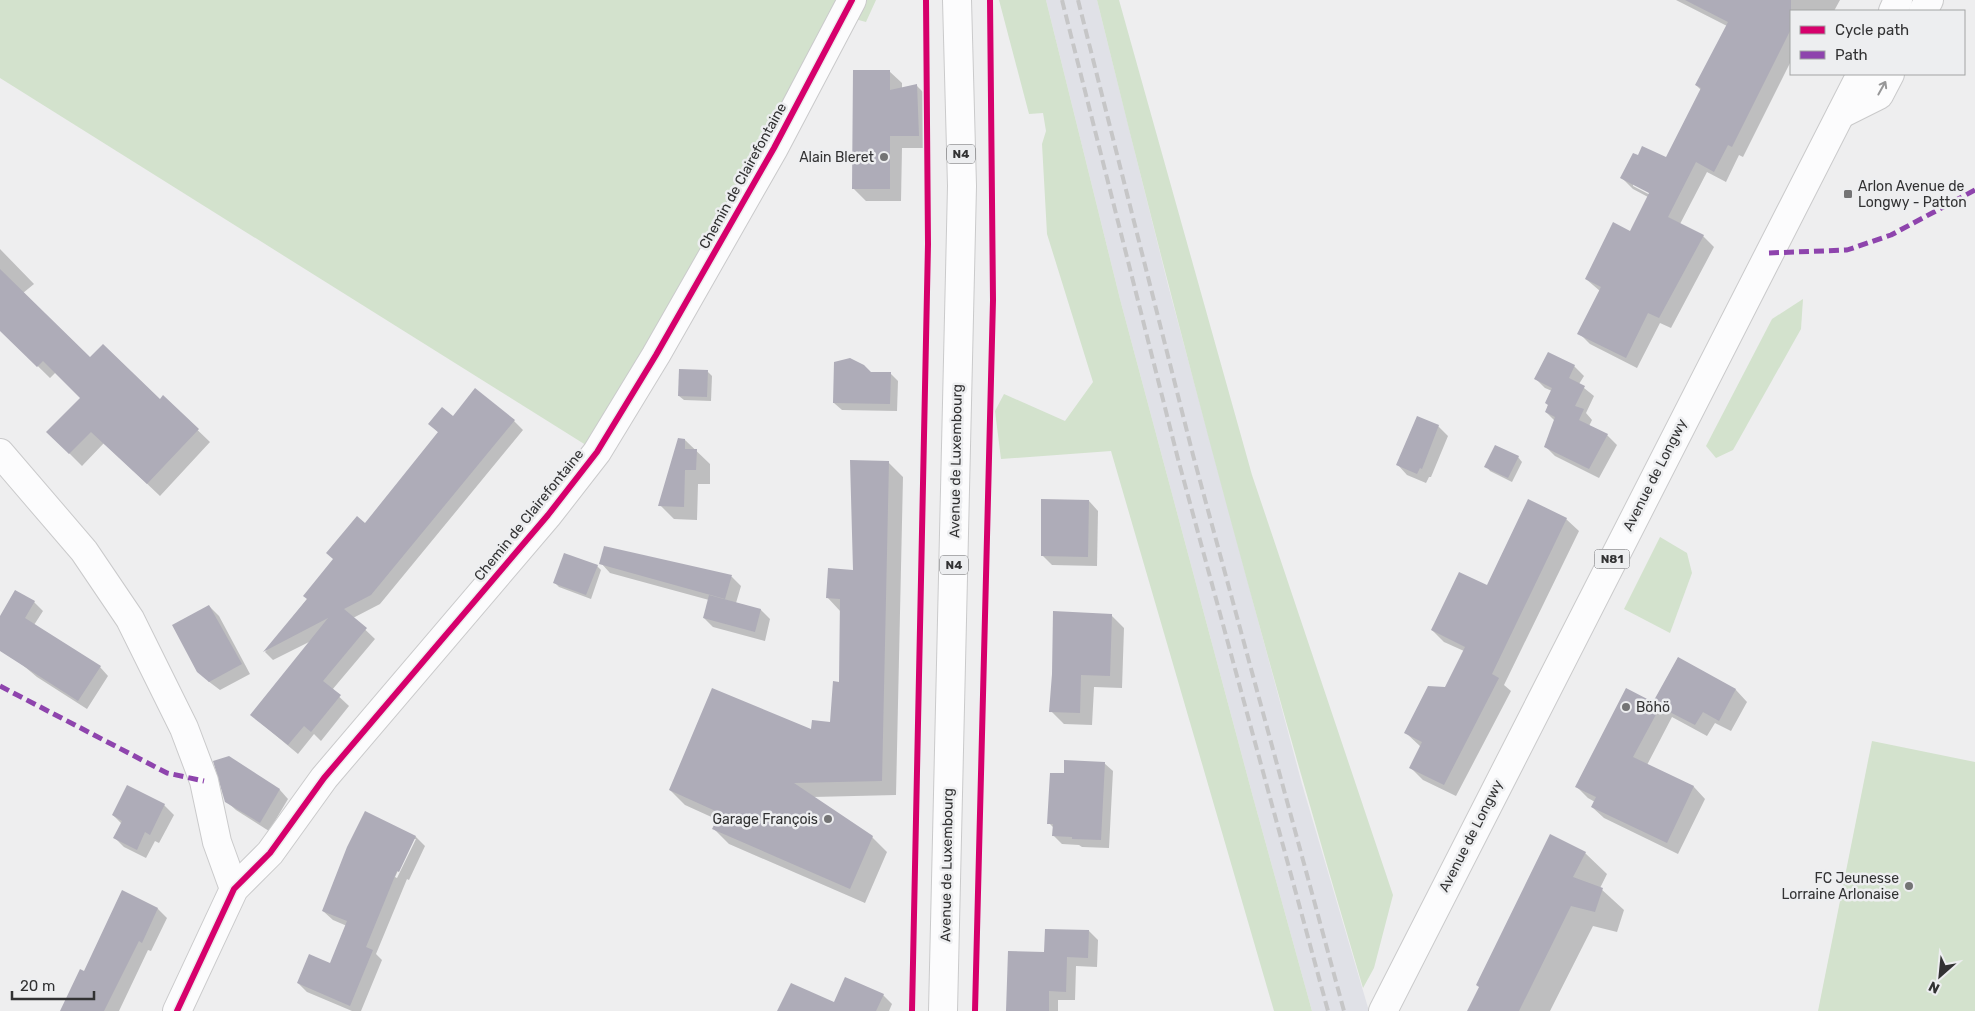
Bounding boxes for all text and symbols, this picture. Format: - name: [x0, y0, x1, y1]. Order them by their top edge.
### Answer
- legend: [1790, 10, 1965, 75]
- text: Cycle path: [1835, 21, 1909, 39]
- text: Path: [1835, 46, 1868, 64]
- one-way arrow: [1878, 81, 1888, 95]
- street label: Chemin de Clairefontaine: [696, 100, 790, 252]
- road number: N4: [947, 144, 975, 164]
- place label: Alain Bleret: [799, 149, 875, 166]
- marker: Alain Bleret: [878, 151, 890, 163]
- place label: Arlon Avenue de Longwy - Patton: [1858, 178, 1967, 211]
- marker: Arlon Avenue de Longwy - Patton: [1842, 188, 1854, 200]
- street label: Avenue de Luxembourg: [946, 384, 966, 538]
- street label: Avenue de Longwy: [1619, 416, 1691, 534]
- street label: Chemin de Clairefontaine: [471, 446, 587, 584]
- road number: N81: [1594, 550, 1630, 568]
- road number: N4: [940, 556, 968, 574]
- place label: Böhö: [1636, 699, 1670, 716]
- marker: Böhö: [1620, 701, 1632, 713]
- street label: Avenue de Longwy: [1435, 777, 1507, 895]
- street label: Avenue de Luxembourg: [937, 788, 957, 942]
- place label: Garage François: [712, 811, 818, 828]
- marker: Garage François: [822, 813, 834, 825]
- place label: FC Jeunesse Lorraine Arlonaise: [1781, 870, 1899, 903]
- marker: FC Jeunesse Lorraine Arlonaise: [1903, 880, 1915, 892]
- north arrow: [1915, 951, 1965, 1001]
- scale bar: [12, 968, 95, 1000]
- text: 20 m: [20, 977, 55, 995]
- text: N: [1926, 977, 1943, 997]

